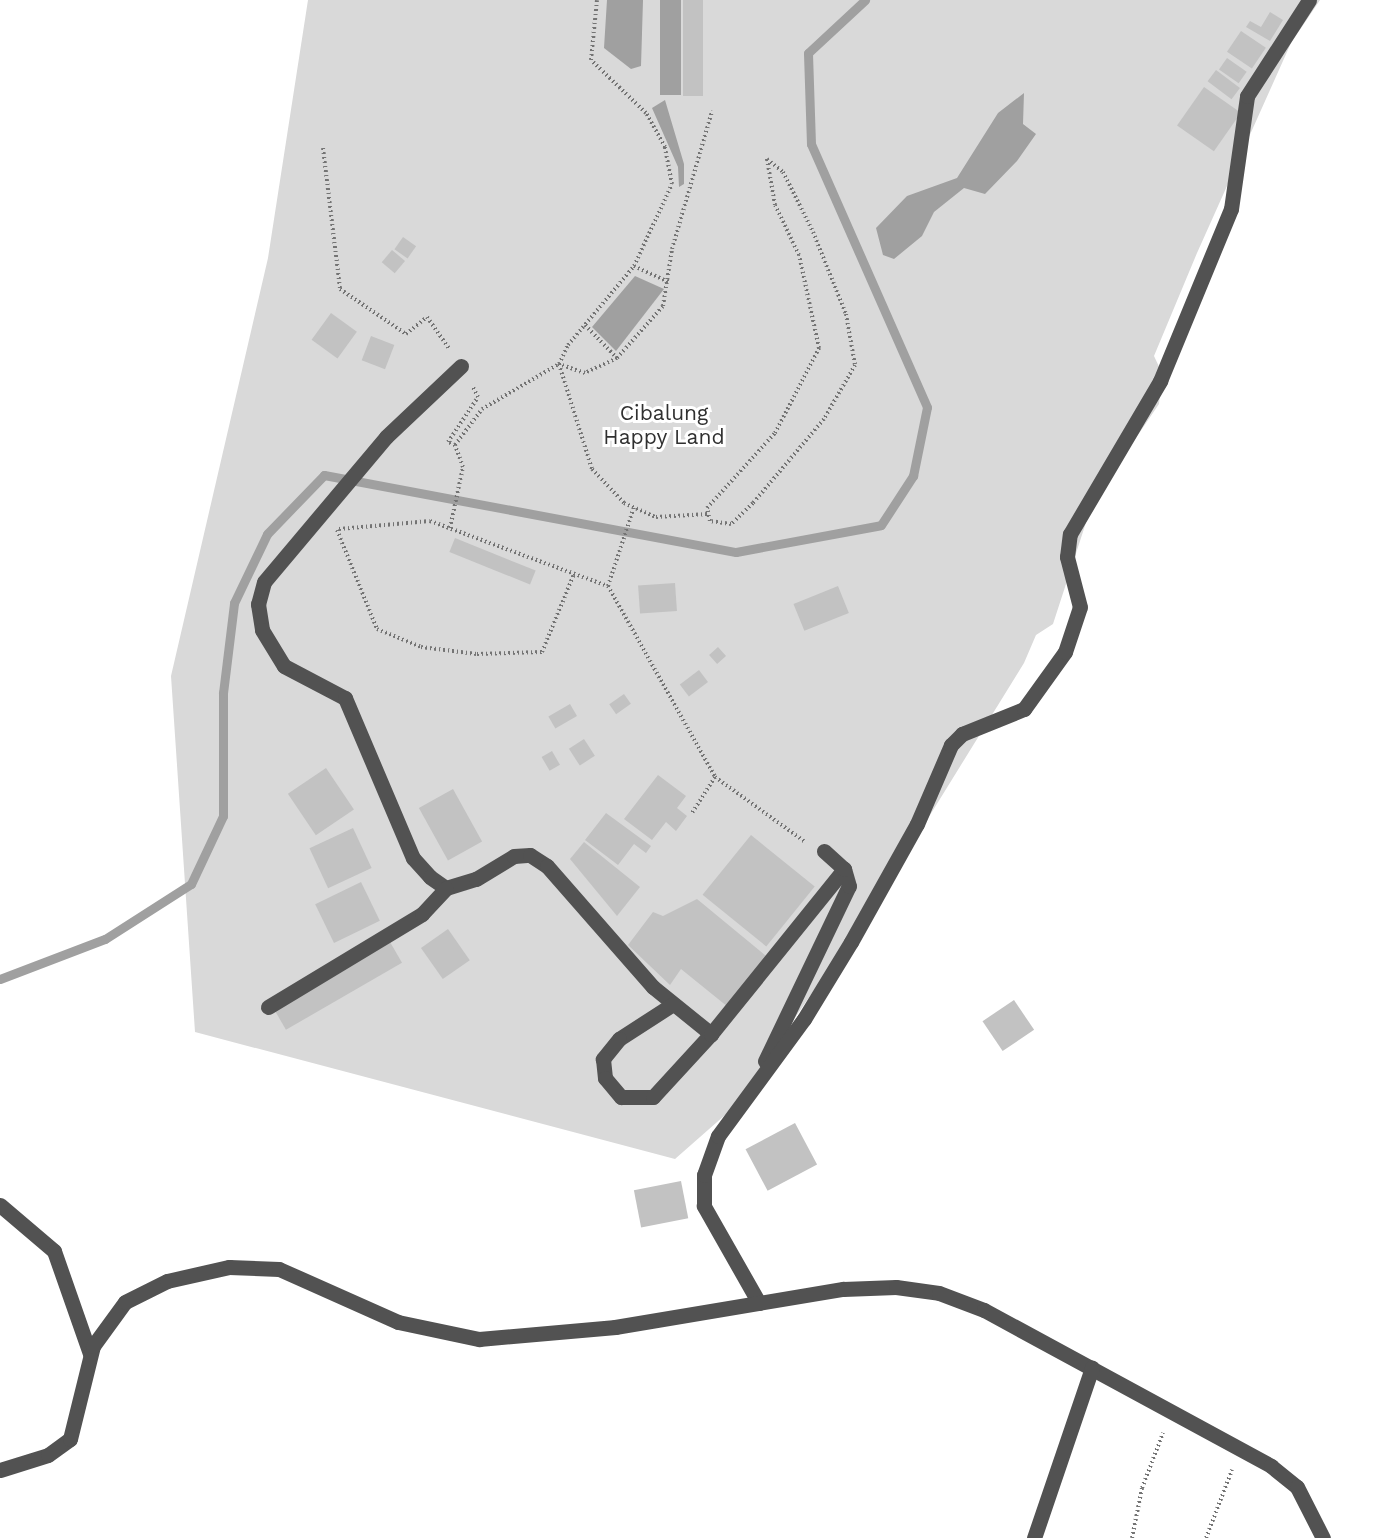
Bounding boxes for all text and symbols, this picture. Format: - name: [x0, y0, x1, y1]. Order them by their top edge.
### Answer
- park label: Cibalung Happy Land: [603, 400, 725, 450]

